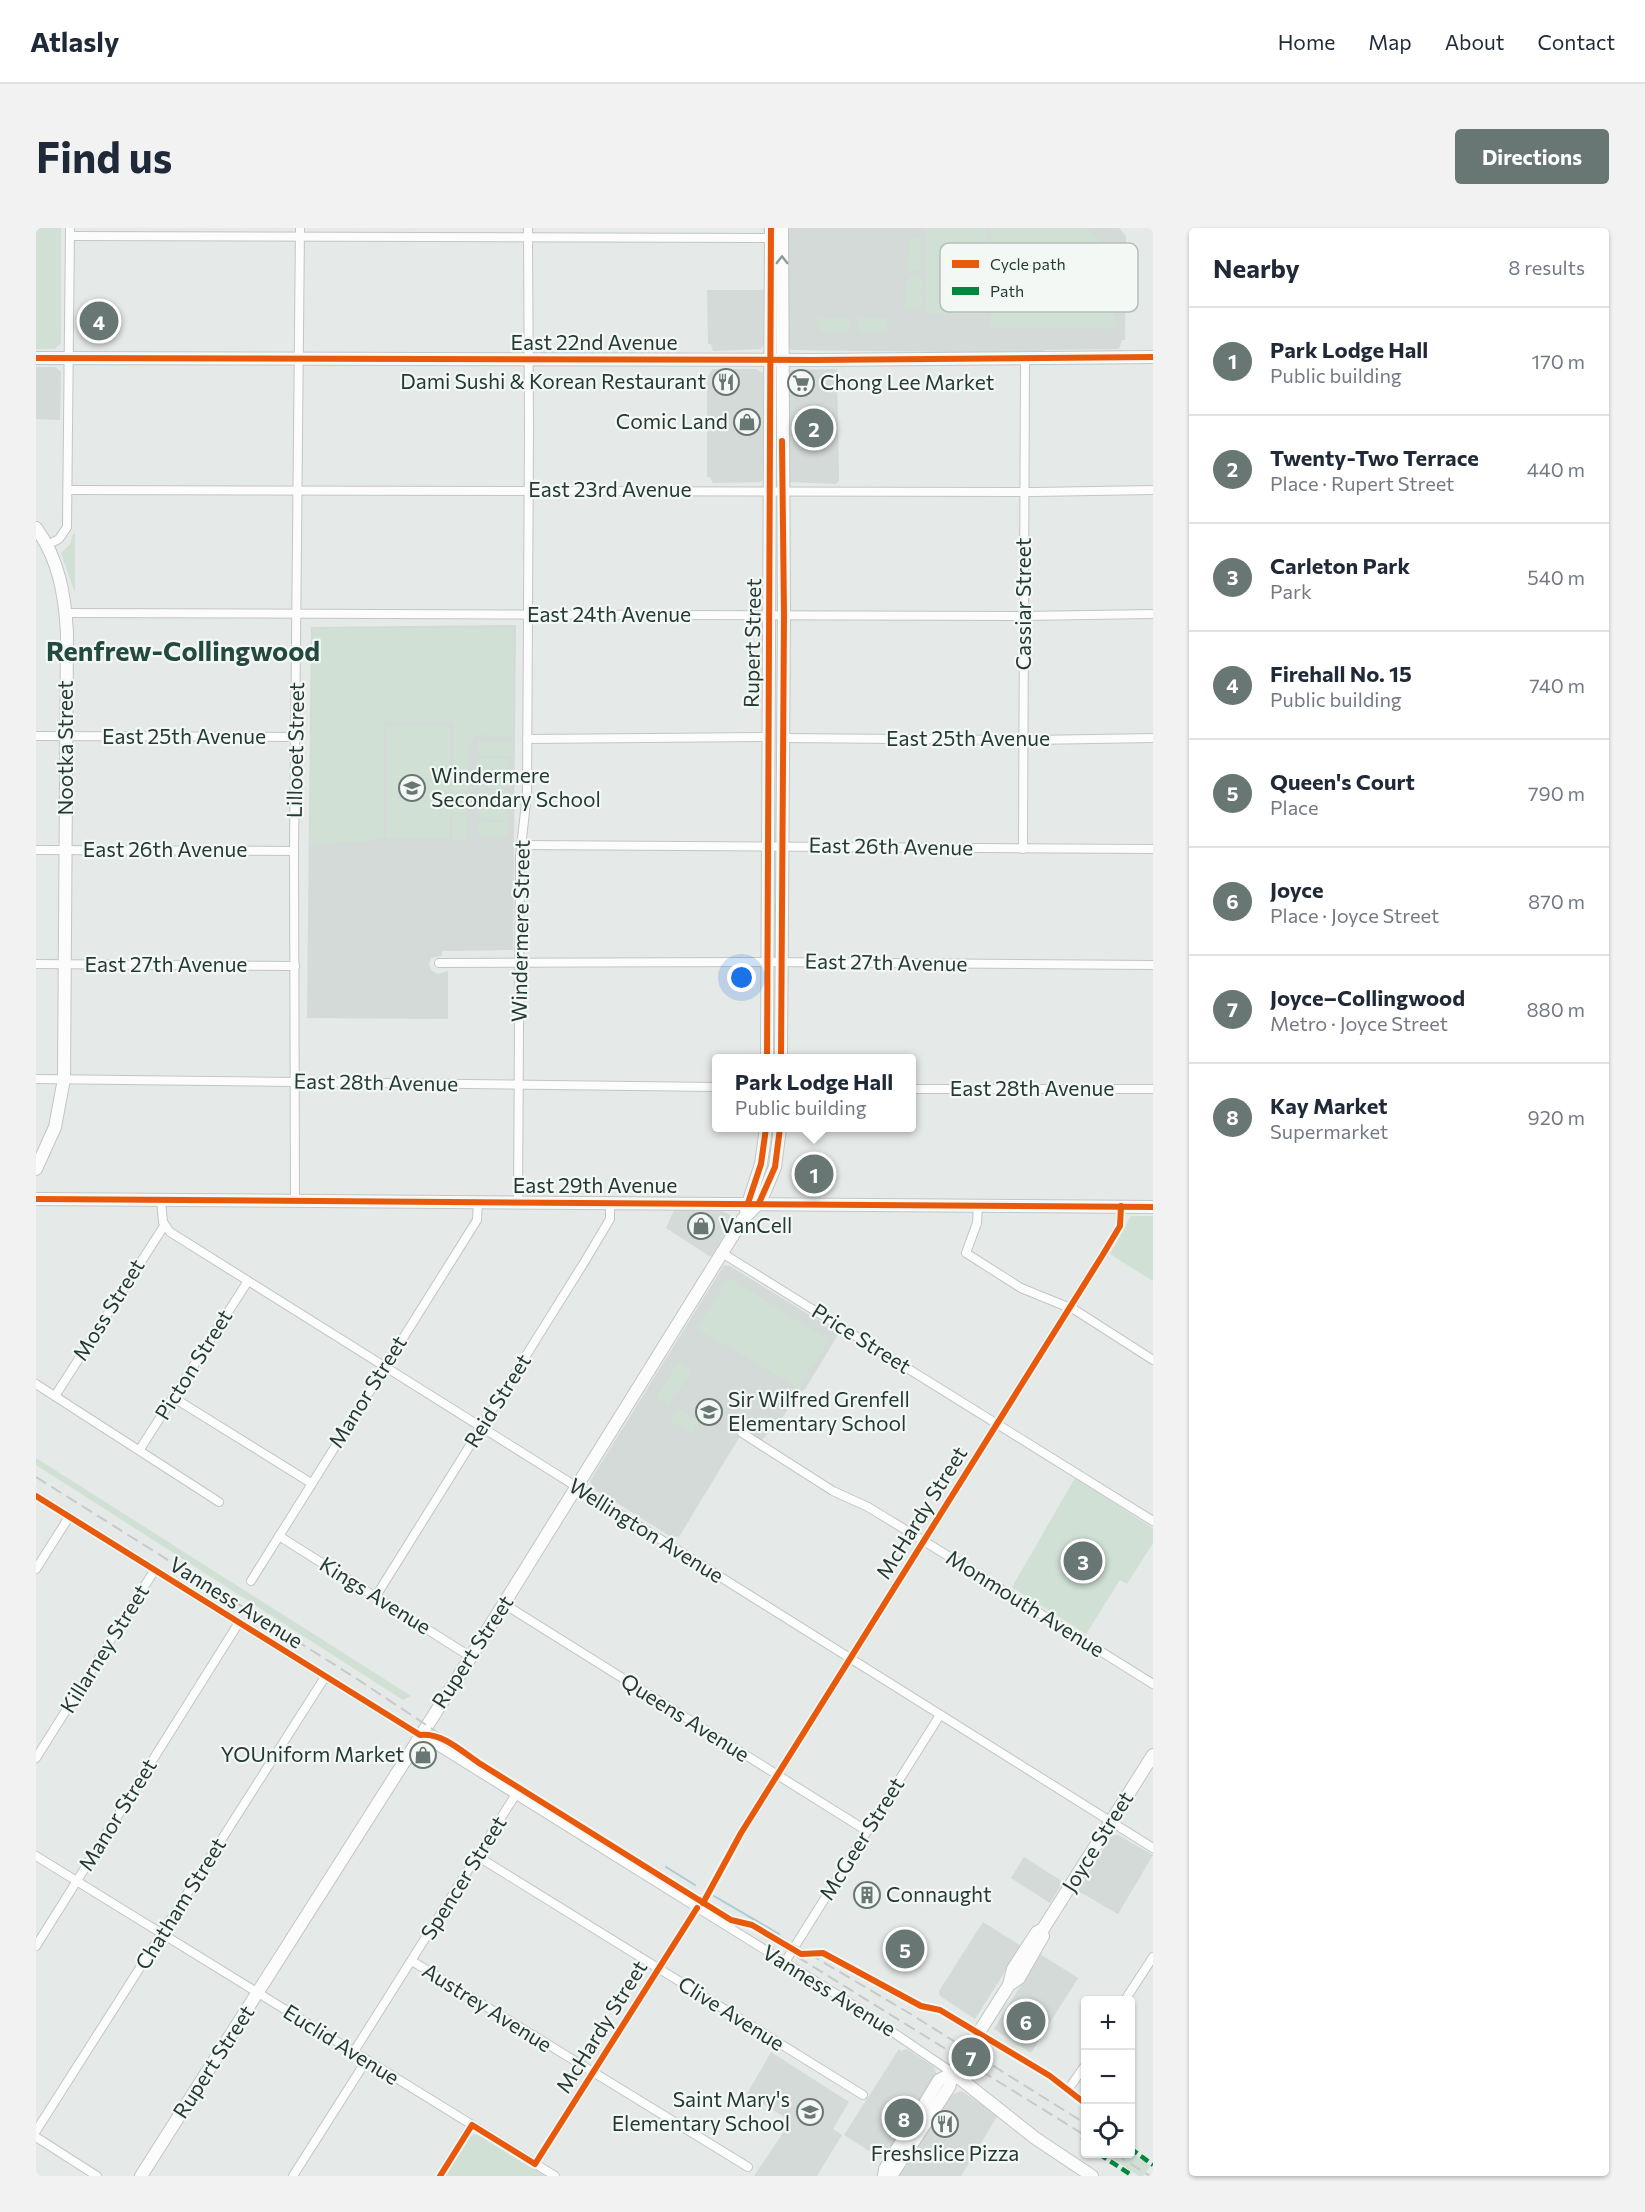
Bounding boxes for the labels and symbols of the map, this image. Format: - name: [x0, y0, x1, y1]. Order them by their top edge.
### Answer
- legend: [940, 243, 1138, 312]
- text: Cycle path: [990, 254, 1066, 273]
- one-way arrow: [776, 255, 788, 264]
- text: Path: [990, 281, 1024, 300]
- pin: 4: [80, 298, 118, 344]
- street label: East 22nd Avenue: [510, 329, 678, 354]
- restaurant icon: Dami Sushi & Korean Restaurant: [711, 367, 741, 397]
- place label: Dami Sushi & Korean Restaurant: [400, 368, 706, 393]
- supermarket icon: Chong Lee Market: [786, 368, 816, 398]
- place label: Chong Lee Market: [820, 369, 994, 394]
- pin: 2: [794, 406, 834, 450]
- shop icon: Comic Land: [732, 407, 762, 437]
- place label: Comic Land: [616, 408, 728, 433]
- street label: East 23rd Avenue: [528, 476, 692, 501]
- street label: Cassiar Street: [1010, 538, 1035, 670]
- street label: Rupert Street: [738, 578, 765, 708]
- street label: East 24th Avenue: [527, 601, 691, 626]
- district label: Renfrew-Collingwood: [46, 634, 320, 667]
- street label: Nootka Street: [52, 680, 77, 816]
- street label: Lillooet Street: [281, 682, 308, 818]
- street label: East 25th Avenue: [102, 723, 266, 748]
- street label: East 25th Avenue: [886, 725, 1050, 750]
- place label: Windermere Secondary School: [431, 762, 601, 811]
- school or university icon: Windermere Secondary School: [397, 773, 427, 803]
- street label: East 26th Avenue: [809, 832, 974, 859]
- street label: East 26th Avenue: [83, 836, 247, 861]
- street label: Windermere Street: [505, 840, 534, 1022]
- street label: East 27th Avenue: [804, 948, 968, 975]
- street label: East 27th Avenue: [85, 951, 247, 976]
- your location: [727, 963, 756, 992]
- street label: East 28th Avenue: [294, 1068, 459, 1095]
- street label: East 28th Avenue: [950, 1075, 1114, 1100]
- pin: 1: [794, 1152, 834, 1196]
- street label: East 29th Avenue: [513, 1172, 677, 1197]
- shop icon: VanCell: [686, 1211, 716, 1241]
- place label: VanCell: [720, 1212, 792, 1237]
- street label: Moss Street: [67, 1254, 149, 1365]
- street label: Price Street: [808, 1298, 916, 1378]
- street label: Picton Street: [149, 1304, 237, 1424]
- street label: Manor Street: [322, 1331, 411, 1452]
- street label: Reid Street: [458, 1349, 535, 1452]
- place label: Sir Wilfred Grenfell Elementary School: [728, 1386, 910, 1435]
- school or university icon: Sir Wilfred Grenfell Elementary School: [694, 1397, 724, 1427]
- street label: McHardy Street: [870, 1441, 971, 1583]
- street label: Wellington Avenue: [565, 1472, 729, 1587]
- pin: 3: [1064, 1538, 1102, 1584]
- street label: Monmouth Avenue: [942, 1544, 1110, 1662]
- street label: Vanness Avenue: [165, 1551, 308, 1653]
- street label: Kings Avenue: [316, 1551, 436, 1639]
- street label: Killarney Street: [54, 1579, 153, 1717]
- street label: Rupert Street: [426, 1590, 518, 1712]
- street label: Queens Avenue: [617, 1667, 755, 1766]
- shop icon: YOUniform Market: [408, 1740, 438, 1770]
- place label: YOUniform Market: [220, 1741, 404, 1766]
- street label: Manor Street: [72, 1754, 161, 1875]
- street label: McGeer Street: [813, 1772, 908, 1904]
- street label: Joyce Street: [1056, 1786, 1137, 1896]
- street label: Spencer Street: [415, 1811, 511, 1944]
- street label: Chatham Street: [129, 1833, 230, 1974]
- building icon: Connaught: [852, 1880, 882, 1910]
- place label: Connaught: [886, 1881, 992, 1906]
- pin: 5: [886, 1926, 924, 1972]
- street label: Vanness Avenue: [758, 1939, 901, 2041]
- street label: McHardy Street: [550, 1955, 651, 2097]
- street label: Austrey Avenue: [418, 1957, 557, 2057]
- street label: Clive Avenue: [674, 1970, 790, 2055]
- street label: Euclid Avenue: [279, 1998, 404, 2089]
- pin: 6: [1006, 1998, 1046, 2044]
- street label: Rupert Street: [167, 2000, 259, 2122]
- pin: 7: [952, 2034, 990, 2080]
- place label: Saint Mary's Elementary School: [612, 2086, 790, 2135]
- pin: 8: [884, 2096, 924, 2140]
- school or university icon: Saint Mary's Elementary School: [795, 2097, 825, 2127]
- restaurant icon: Freshslice Pizza: [930, 2109, 960, 2139]
- place label: Freshslice Pizza: [871, 2140, 1019, 2165]

